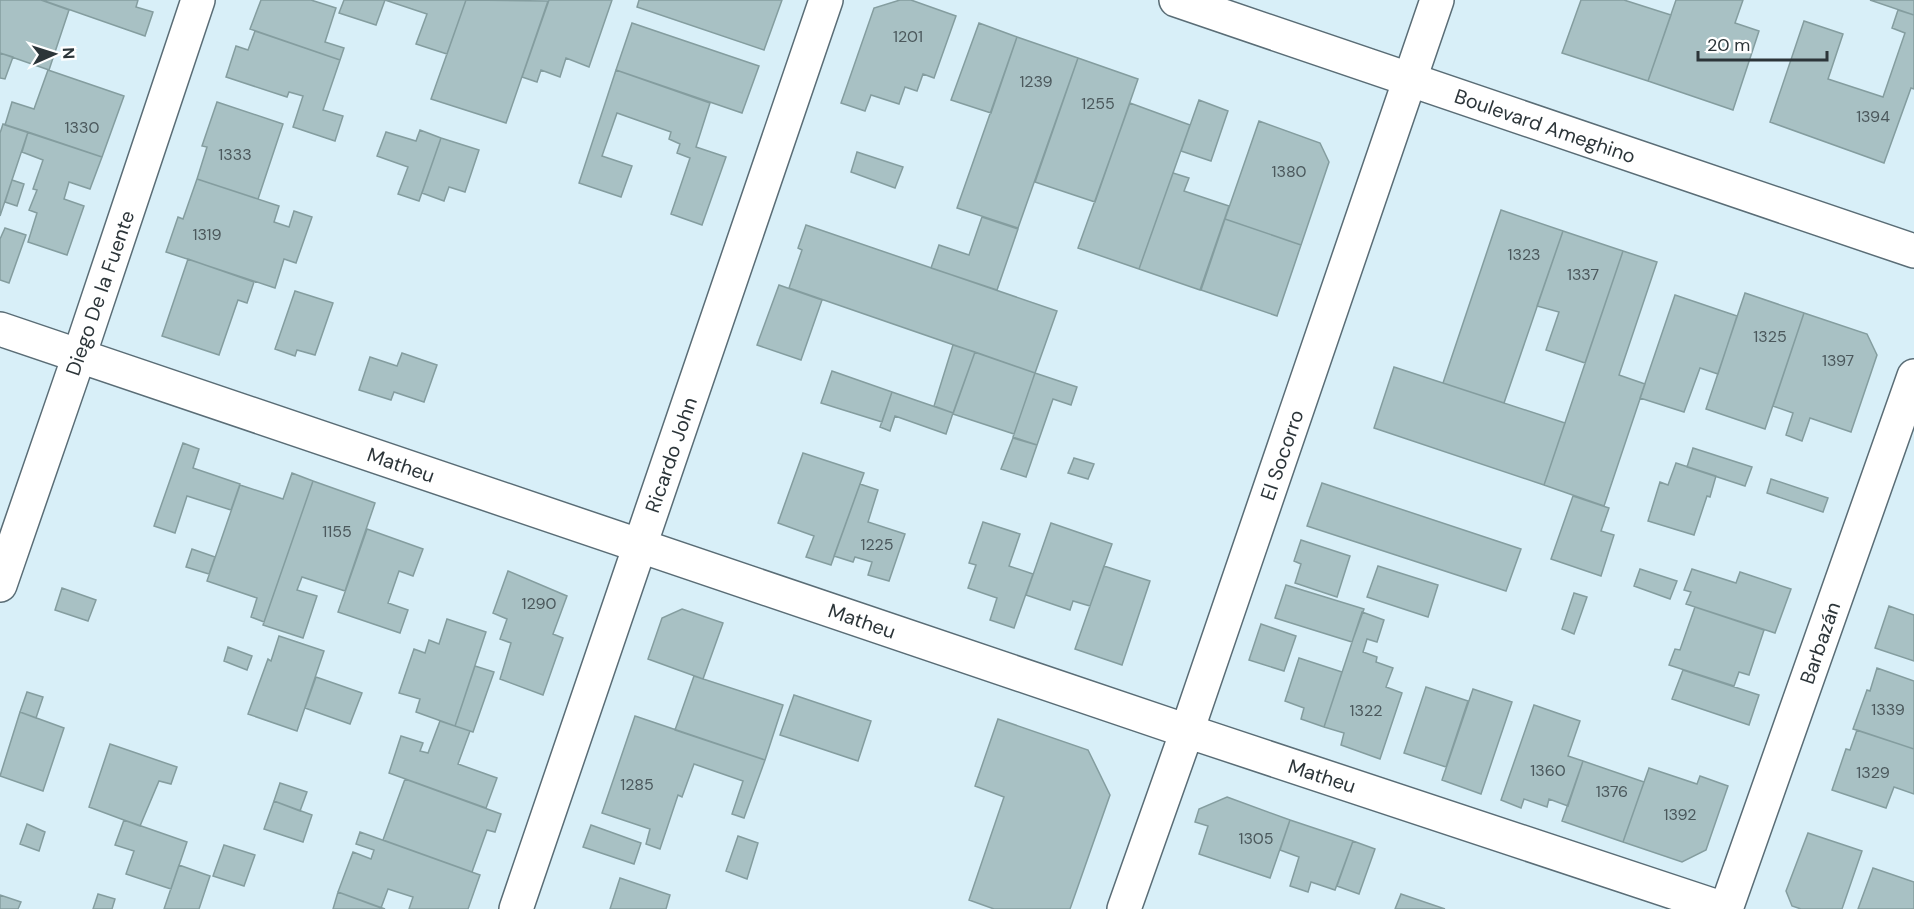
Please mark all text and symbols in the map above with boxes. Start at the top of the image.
north arrow [24,24,84,84]
scale bar [1698,24,1827,62]
house number: 1201 [893,26,923,47]
text: 20 m [1707,33,1750,57]
text: N [58,47,79,60]
house number: 1239 [1019,71,1053,92]
street label: Boulevard Ameghino [1451,83,1639,169]
house number: 1255 [1081,93,1115,114]
house number: 1394 [1856,106,1890,127]
house number: 1330 [65,117,99,138]
house number: 1333 [218,144,252,165]
house number: 1380 [1271,161,1307,182]
street label: Diego De la Fuente [60,207,140,379]
house number: 1319 [192,224,222,245]
house number: 1323 [1507,244,1541,265]
house number: 1337 [1567,264,1599,285]
house number: 1325 [1753,326,1787,347]
house number: 1397 [1822,350,1854,371]
street label: Ricardo John [639,394,703,516]
street label: El Socorro [1254,406,1310,504]
street label: Matheu [364,441,438,489]
house number: 1155 [322,521,352,542]
house number: 1225 [860,534,894,555]
house number: 1290 [521,593,557,614]
street label: Matheu [825,597,899,645]
street label: Barbazán [1794,598,1846,688]
house number: 1339 [1871,699,1905,720]
house number: 1322 [1350,700,1382,721]
street label: Matheu [1285,753,1359,799]
house number: 1360 [1530,760,1566,781]
house number: 1329 [1856,762,1890,783]
house number: 1285 [620,774,654,795]
house number: 1376 [1596,781,1628,802]
house number: 1392 [1664,804,1696,825]
house number: 1305 [1238,828,1274,849]

